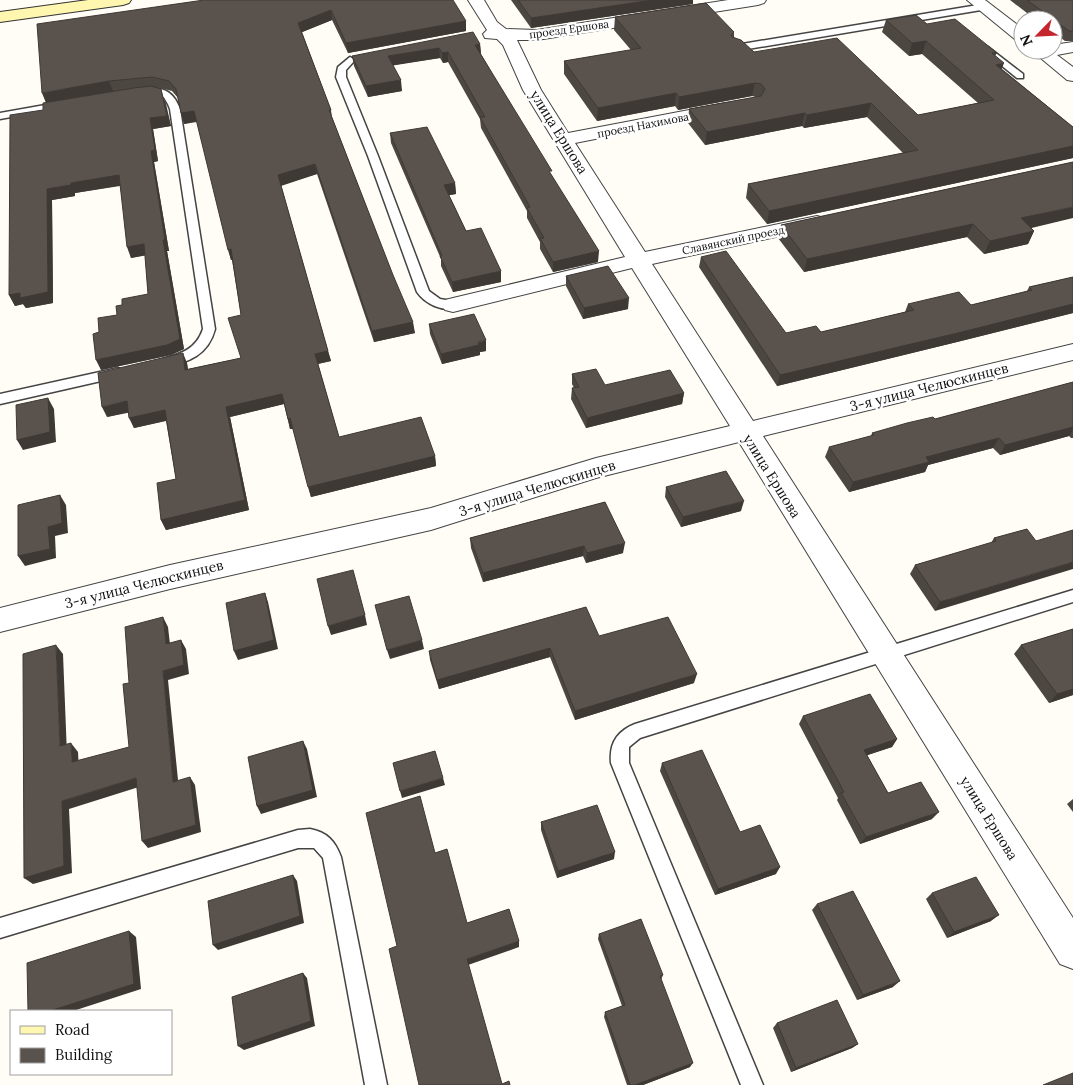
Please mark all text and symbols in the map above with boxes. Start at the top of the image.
north arrow [1013,10,1063,60]
street label: проезд Ершова [528,16,610,42]
text: N [1016,32,1037,49]
street label: улица Ершова [526,87,592,177]
street label: проезд Нахимова [596,109,690,141]
street label: Славянский проезд [681,222,786,258]
street label: 3-я улица Челюскинцев [848,359,1010,415]
street label: улица Ершова [739,431,805,521]
street label: 3-я улица Челюскинцев [457,456,617,520]
street label: 3-я улица Челюскинцев [63,556,225,612]
street label: улица Ершова [956,773,1022,863]
legend [10,1010,172,1075]
text: Road [55,1020,90,1039]
text: Building [55,1045,113,1064]

